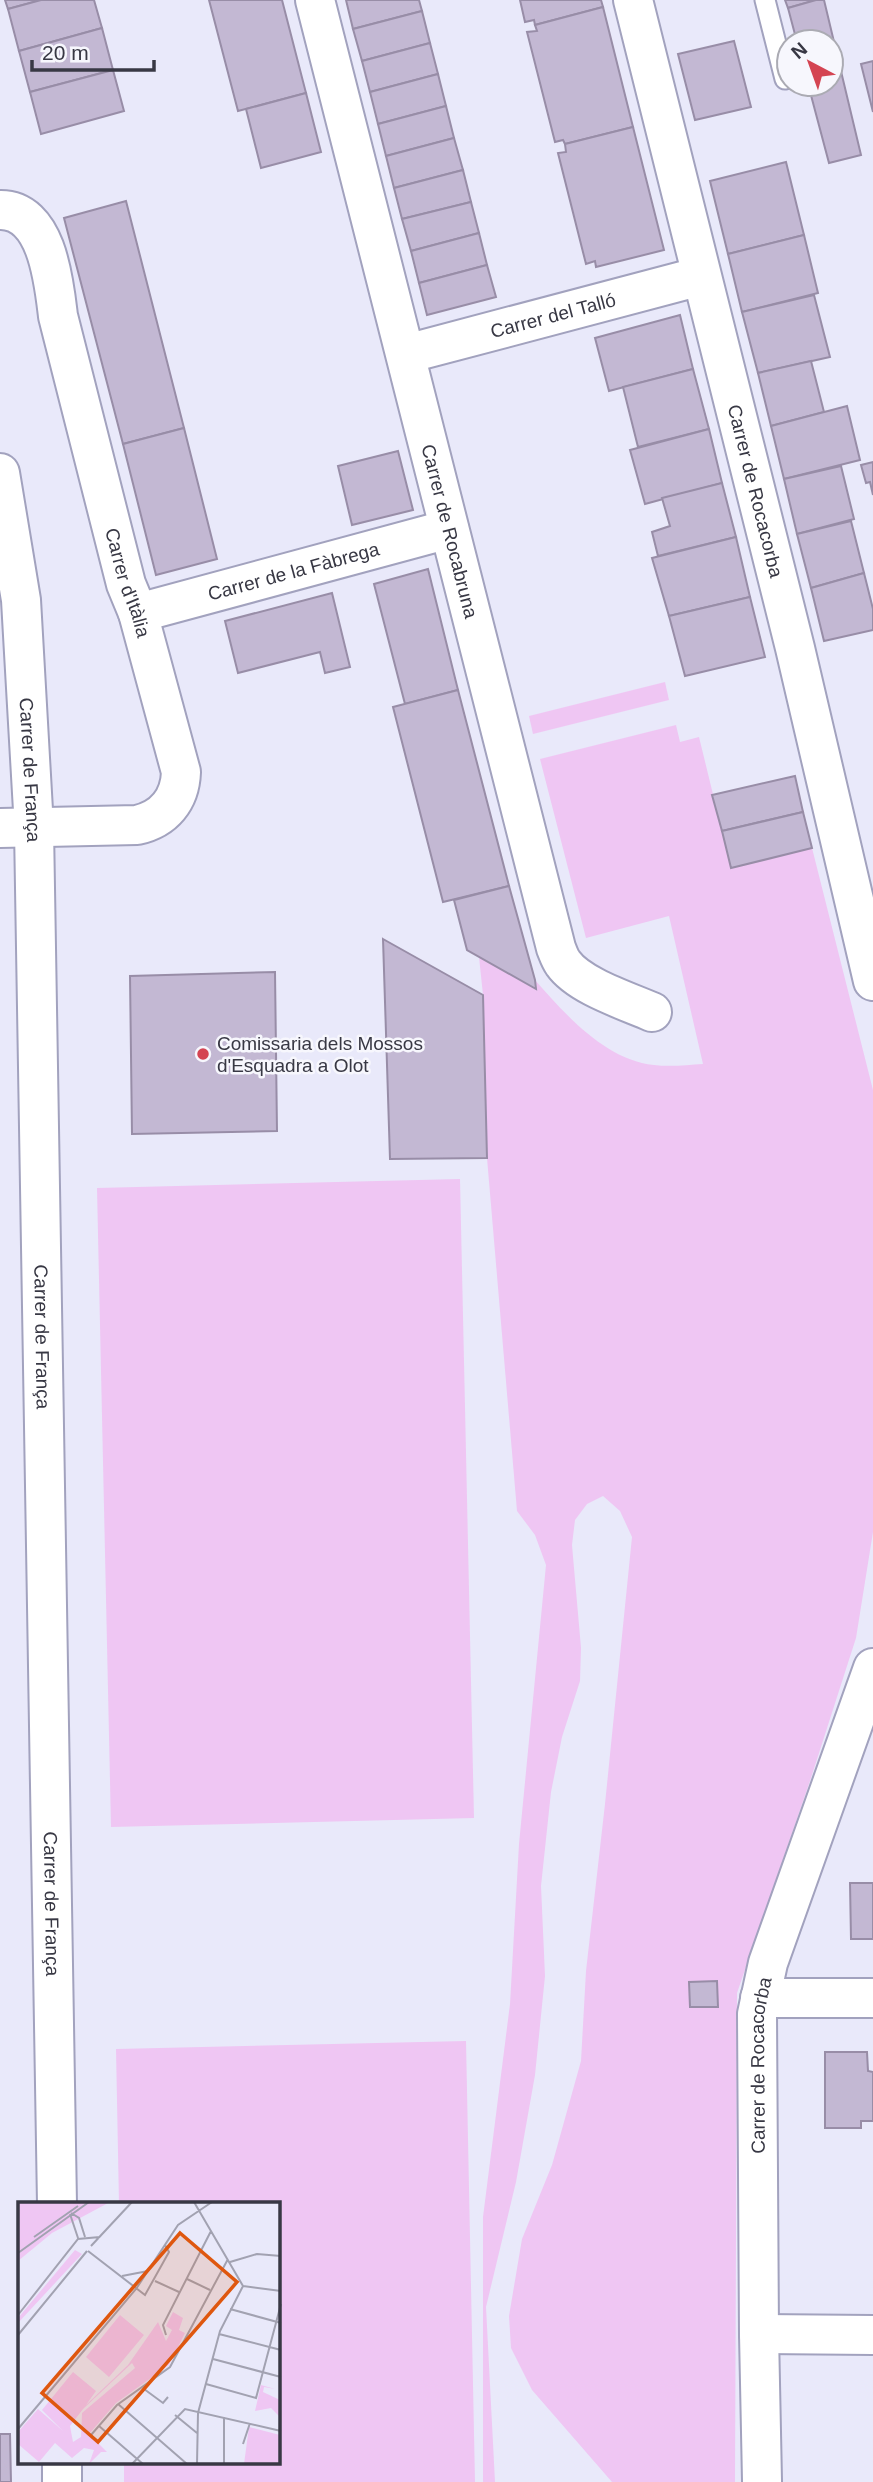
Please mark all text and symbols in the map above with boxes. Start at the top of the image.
scale bar [32,28,154,72]
north arrow [775,28,845,98]
text: N [787,38,811,63]
text: 20 m [42,41,89,64]
street label: Carrer del Talló [488,289,618,342]
street label: Carrer de Rocacorba [724,402,787,580]
street label: Carrer de Rocabruna [417,442,482,621]
street label: Carrer d'Itàlia [101,526,154,640]
street label: Carrer de la Fàbrega [206,538,382,605]
street label: Carrer de França [16,697,44,843]
place label: Comissaria dels Mossos d'Esquadra a Olot [217,1033,423,1076]
marker: Comissaria dels Mossos d'Esquadra a Olot [195,1046,211,1062]
street label: Carrer de França [30,1264,54,1410]
street label: Carrer de França [40,1831,63,1977]
street label: Carrer de Rocacorba [747,1975,776,2154]
inset map [18,2202,280,2464]

